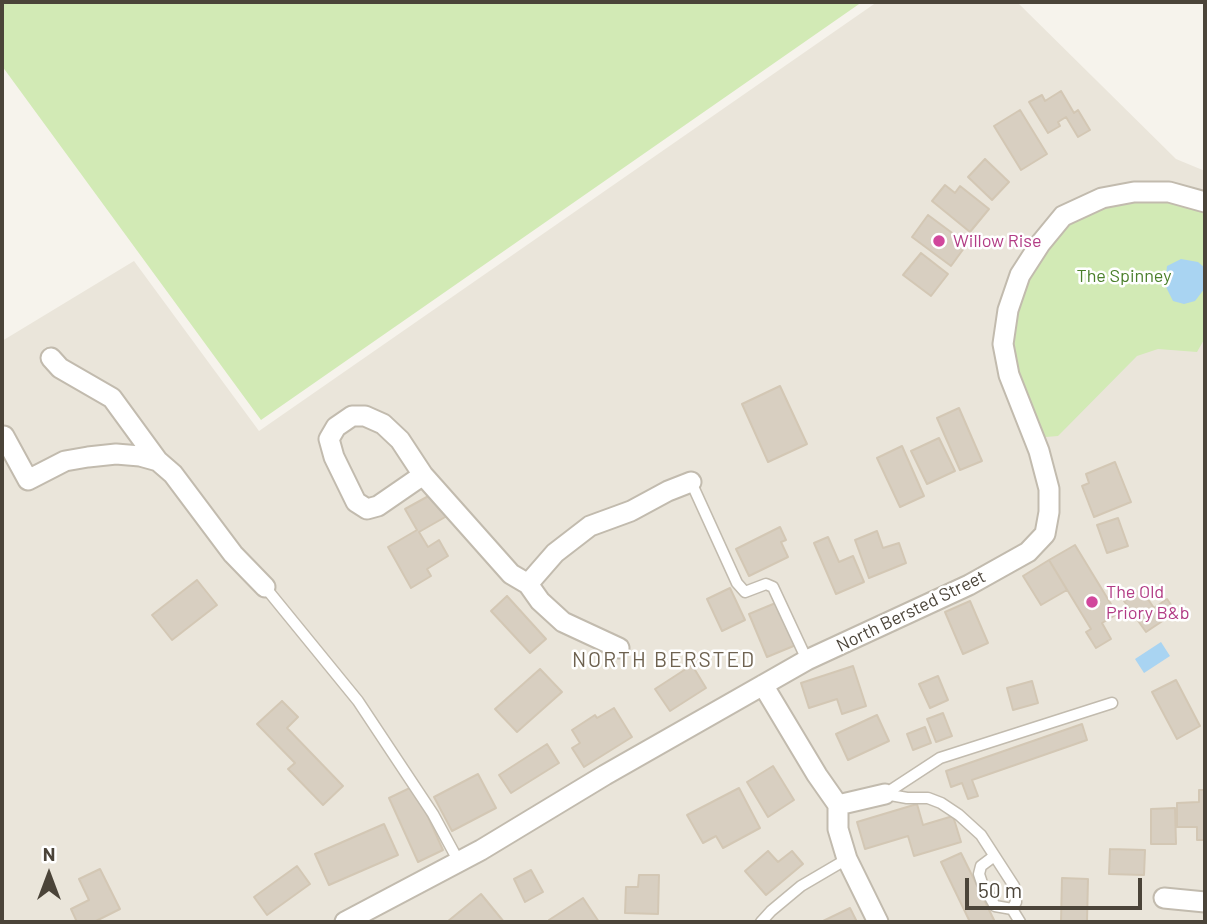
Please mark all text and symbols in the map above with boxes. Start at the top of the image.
place label: Willow Rise [953,230,1042,252]
marker: Willow Rise [931,233,947,249]
park label: The Spinney [1077,265,1171,287]
street label: North Bersted Street [833,566,989,656]
place label: The Old Priory B&b [1106,581,1190,624]
marker: The Old Priory B&b [1084,594,1100,610]
district label: NORTH BERSTED [574,647,754,673]
north arrow [14,840,84,910]
text: N [43,842,55,865]
scale bar [969,864,1146,908]
text: 50 m [978,877,1022,902]

